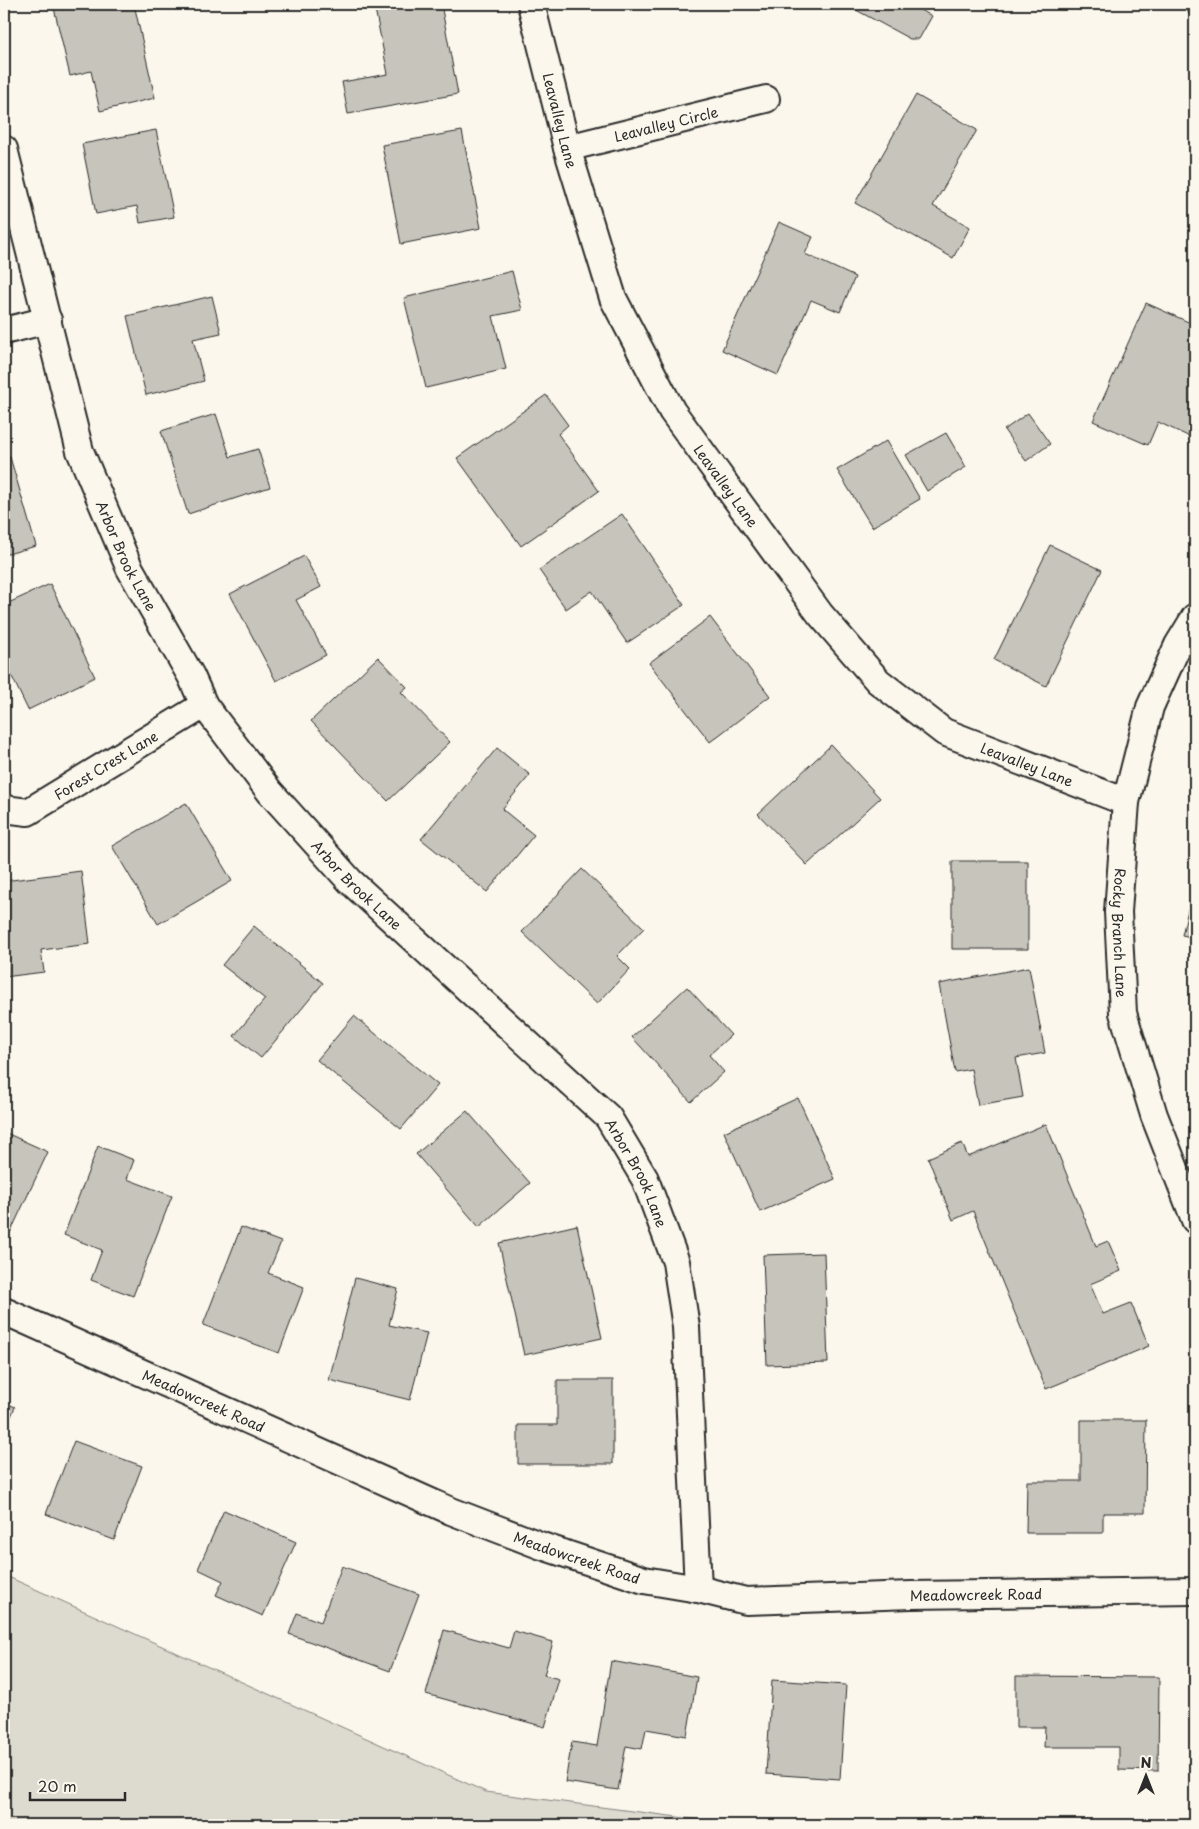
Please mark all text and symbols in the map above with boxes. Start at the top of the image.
street label: Leavalley Lane [538,70,583,171]
street label: Leavalley Circle [612,101,720,147]
street label: Leavalley Lane [689,440,764,531]
street label: Arbor Brook Lane [92,497,162,615]
street label: Forest Crest Lane [50,725,162,805]
street label: Leavalley Lane [978,737,1077,791]
street label: Arbor Brook Lane [307,835,407,935]
street label: Rocky Branch Lane [1107,867,1133,998]
street label: Arbor Brook Lane [600,1114,673,1230]
street label: Meadowcreek Road [139,1364,269,1437]
street label: Meadowcreek Road [511,1526,643,1589]
street label: Meadowcreek Road [910,1583,1042,1606]
north arrow [1122,1752,1172,1802]
text: N [1140,1752,1152,1773]
scale bar [30,1769,125,1801]
text: 20 m [38,1774,77,1797]

